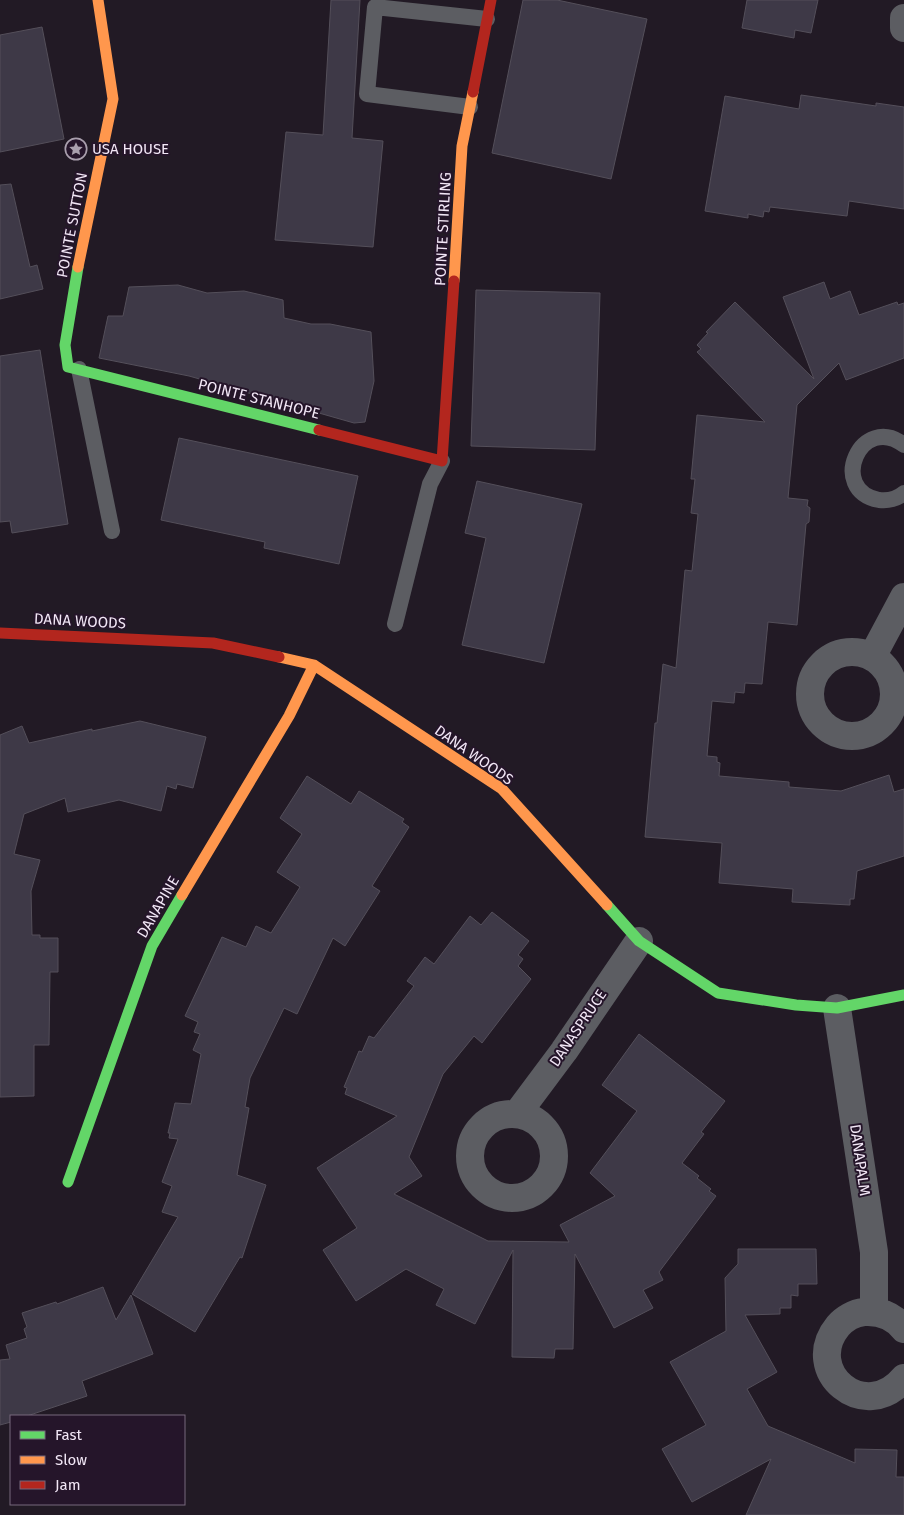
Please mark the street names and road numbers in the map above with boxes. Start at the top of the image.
street label: POINTE SUTTON [53,171,91,279]
street label: POINTE STIRLING [431,171,455,287]
street label: POINTE STANHOPE [196,375,322,423]
street label: DANA WOODS [34,610,126,632]
street label: DANA WOODS [431,721,517,789]
street label: DANAPINE [133,873,183,941]
street label: DANASPRUCE [546,986,610,1070]
street label: DANAPALM [846,1123,874,1197]

